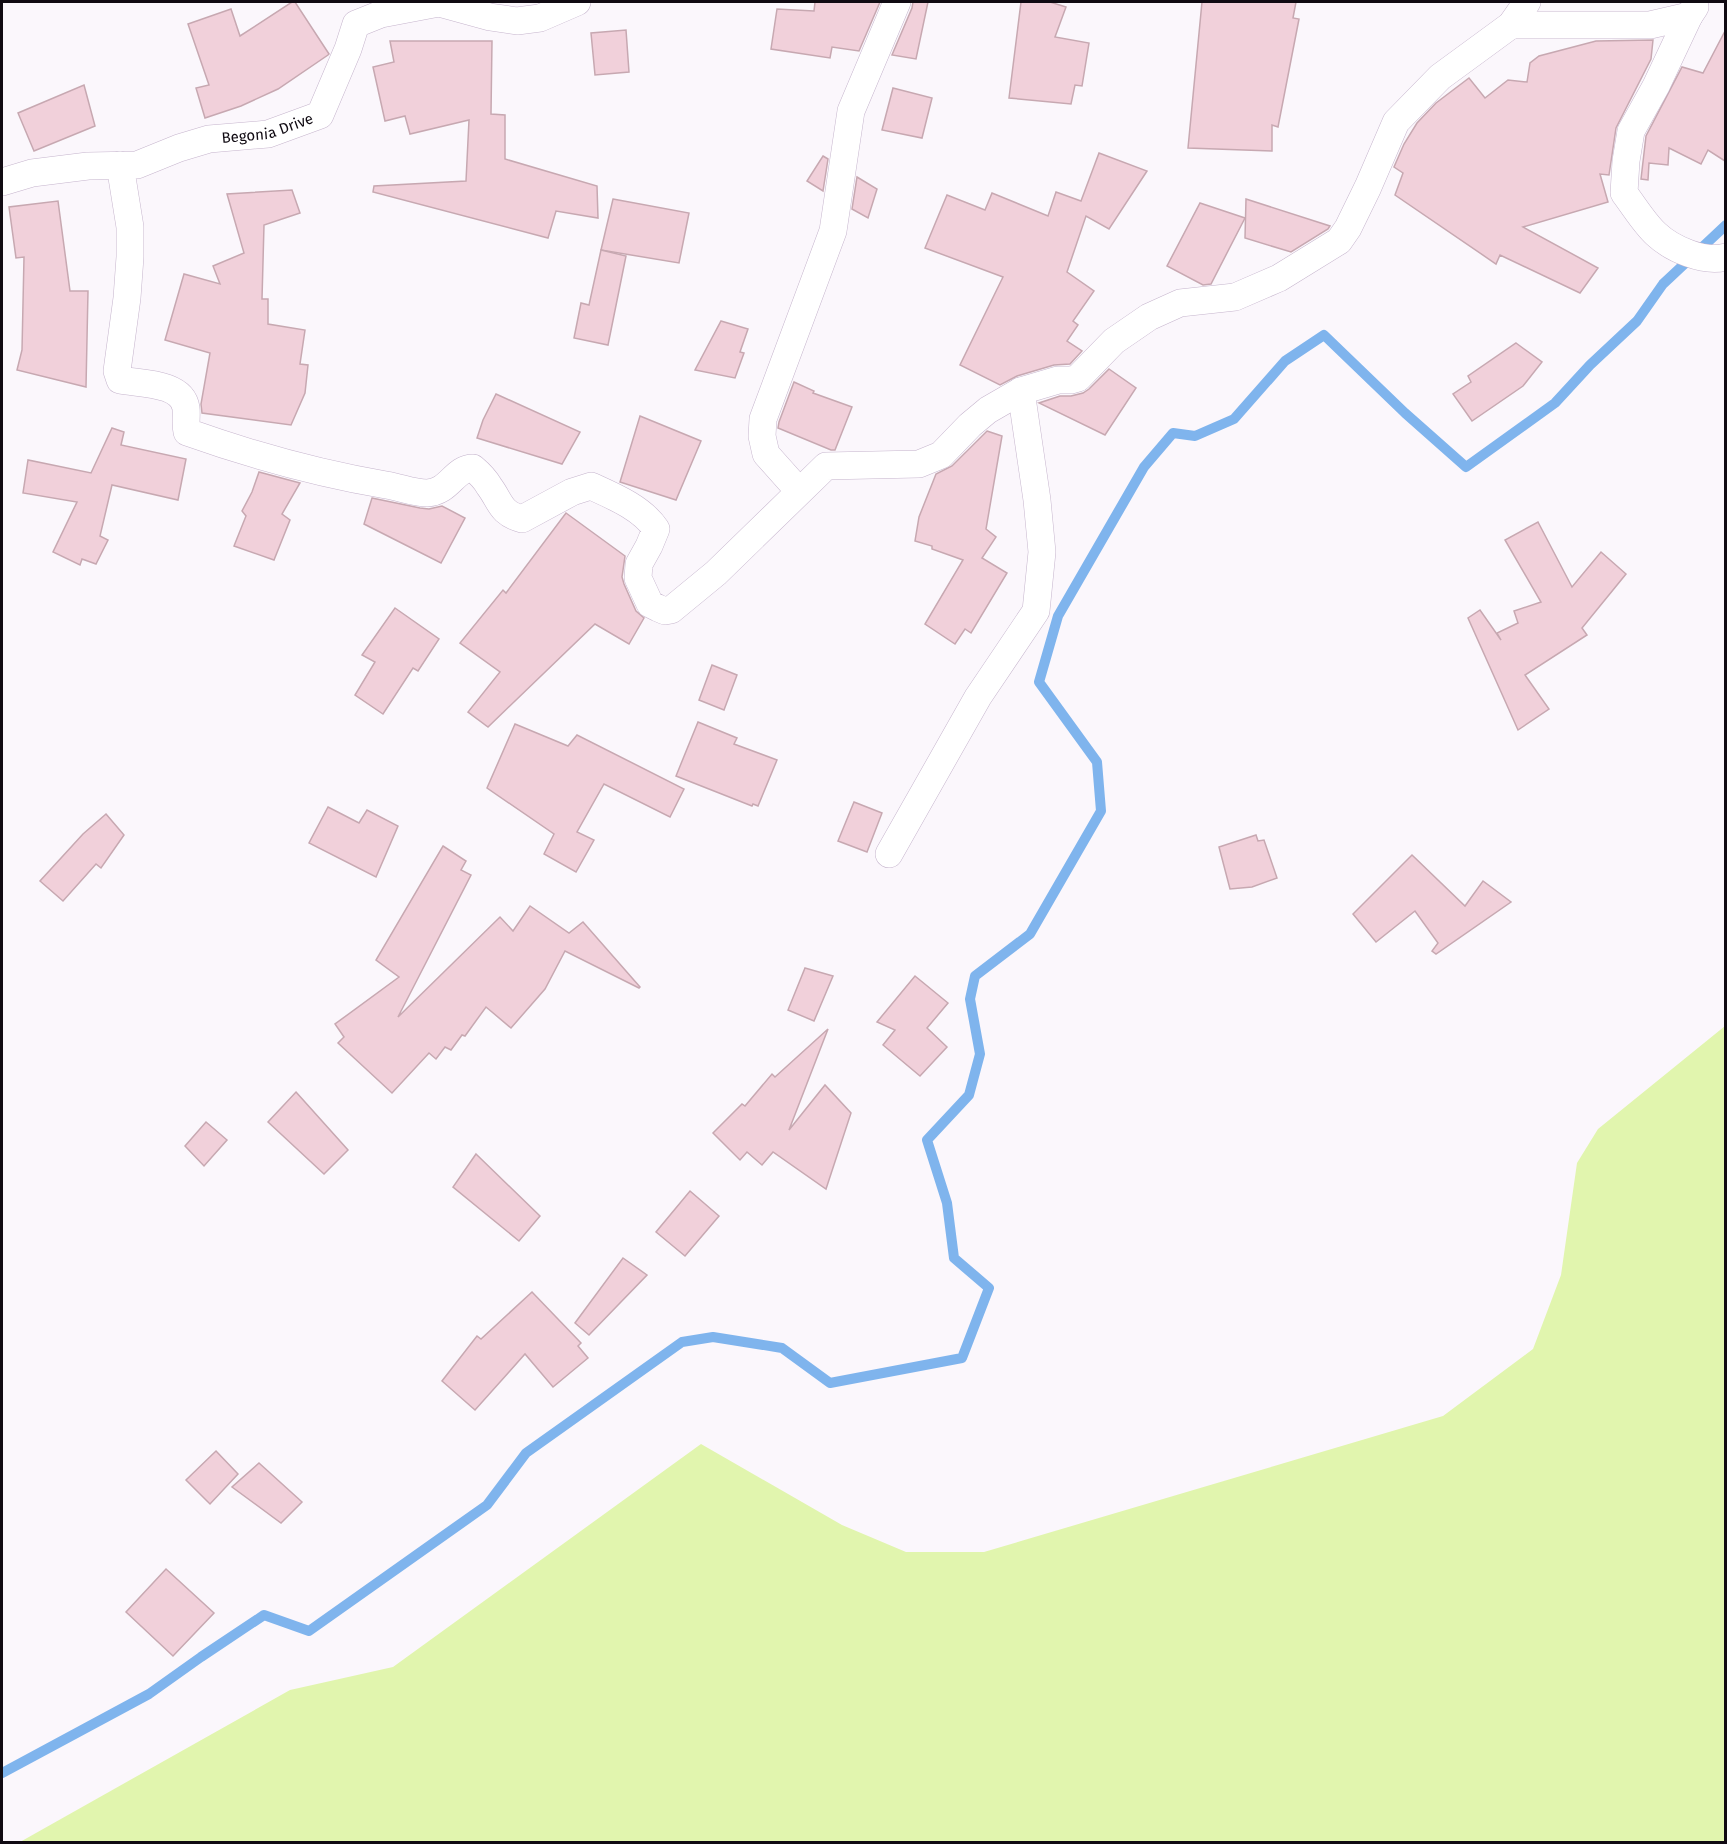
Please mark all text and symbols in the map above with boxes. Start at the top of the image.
street label: Begonia Drive [221,109,316,147]

